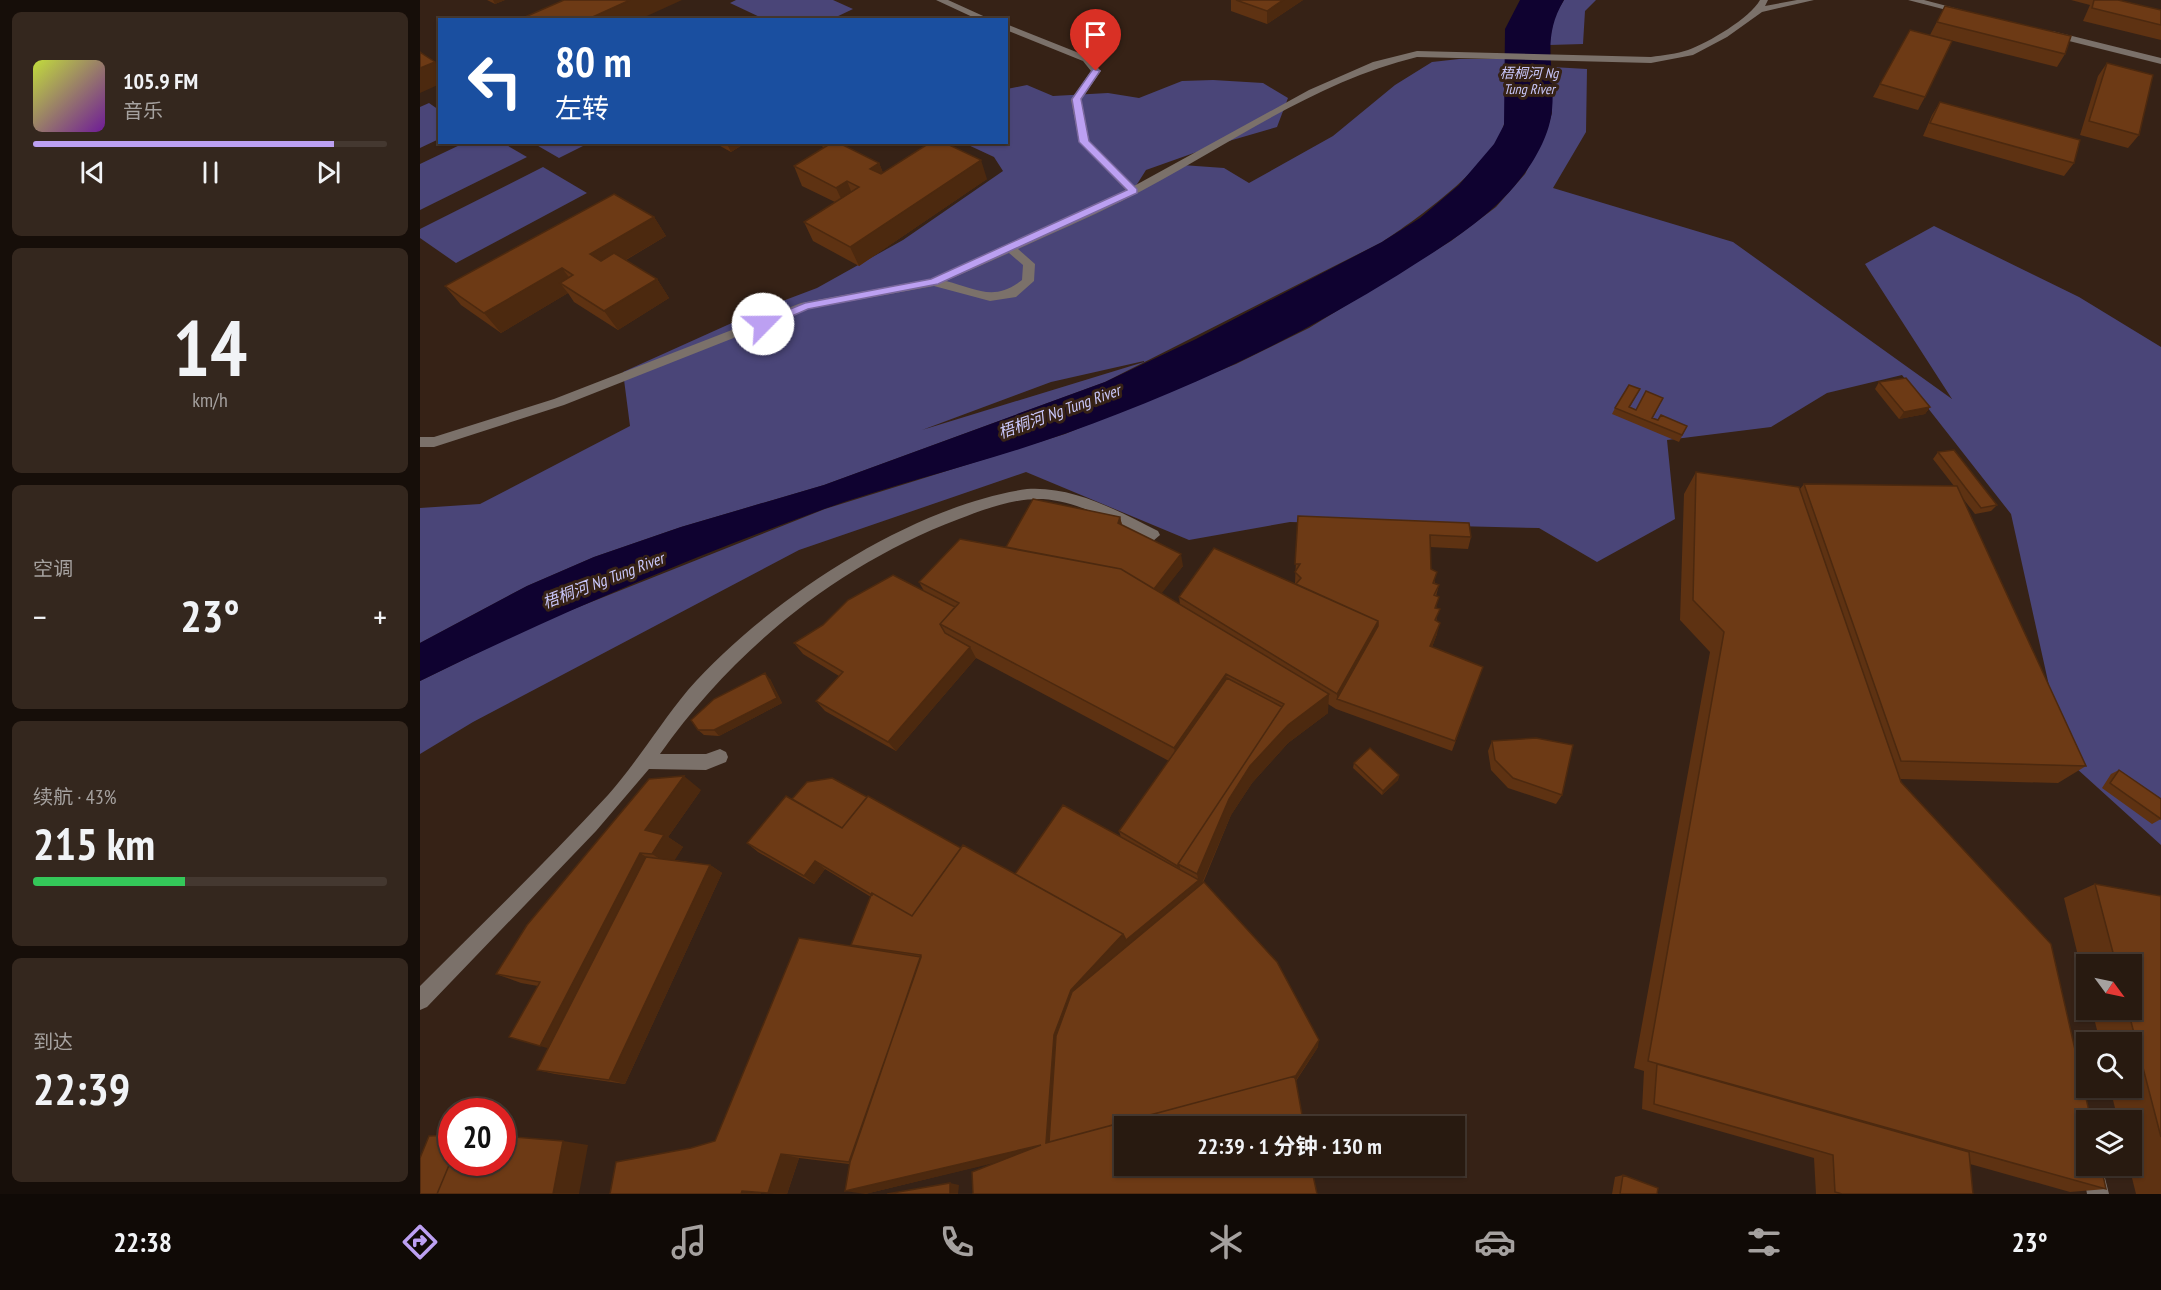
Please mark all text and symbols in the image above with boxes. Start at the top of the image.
pin [1070,9,1121,71]
icon: arrive [1079,18,1112,51]
text: 80 m [555,34,632,89]
icon: left [456,42,534,120]
water label: 梧桐河 Ng Tung River [1500,64,1559,98]
text: 105.9 FM [123,67,198,95]
text: 左转 [555,91,609,125]
text: 音乐 [123,98,163,124]
icon: previous [76,156,109,189]
icon: pause [194,156,227,189]
icon: next [312,156,345,189]
position arrow [731,292,795,356]
text: 14 [173,297,247,398]
water label: 梧桐河 Ng Tung River [995,379,1125,442]
text: km/h [192,387,228,413]
water label: 梧桐河 Ng Tung River [540,547,669,612]
text: 空调 [33,556,73,582]
text: 23° [180,586,240,644]
text: − [33,595,47,638]
text: + [373,595,387,638]
text: 续航 · 43% [33,784,116,810]
text: 215 km [33,814,155,872]
north arrow [2076,954,2142,1020]
map controls [2076,954,2142,1176]
text: 到达 [33,1029,73,1055]
button: search [2076,1032,2142,1098]
text: 22:39 [33,1059,130,1117]
speed limit sign: 20 [438,1098,516,1176]
button: layers [2076,1110,2142,1176]
text: 22:39 · 1 分钟 · 130 m [1197,1132,1382,1160]
icon: directions [399,1221,441,1263]
icon: music [668,1221,710,1263]
icon: phone [936,1221,978,1263]
icon: climate [1205,1221,1247,1263]
icon: car [1474,1221,1516,1263]
icon: filters [1743,1221,1785,1263]
text: 22:38 [113,1225,172,1259]
text: 23° [2012,1225,2047,1259]

